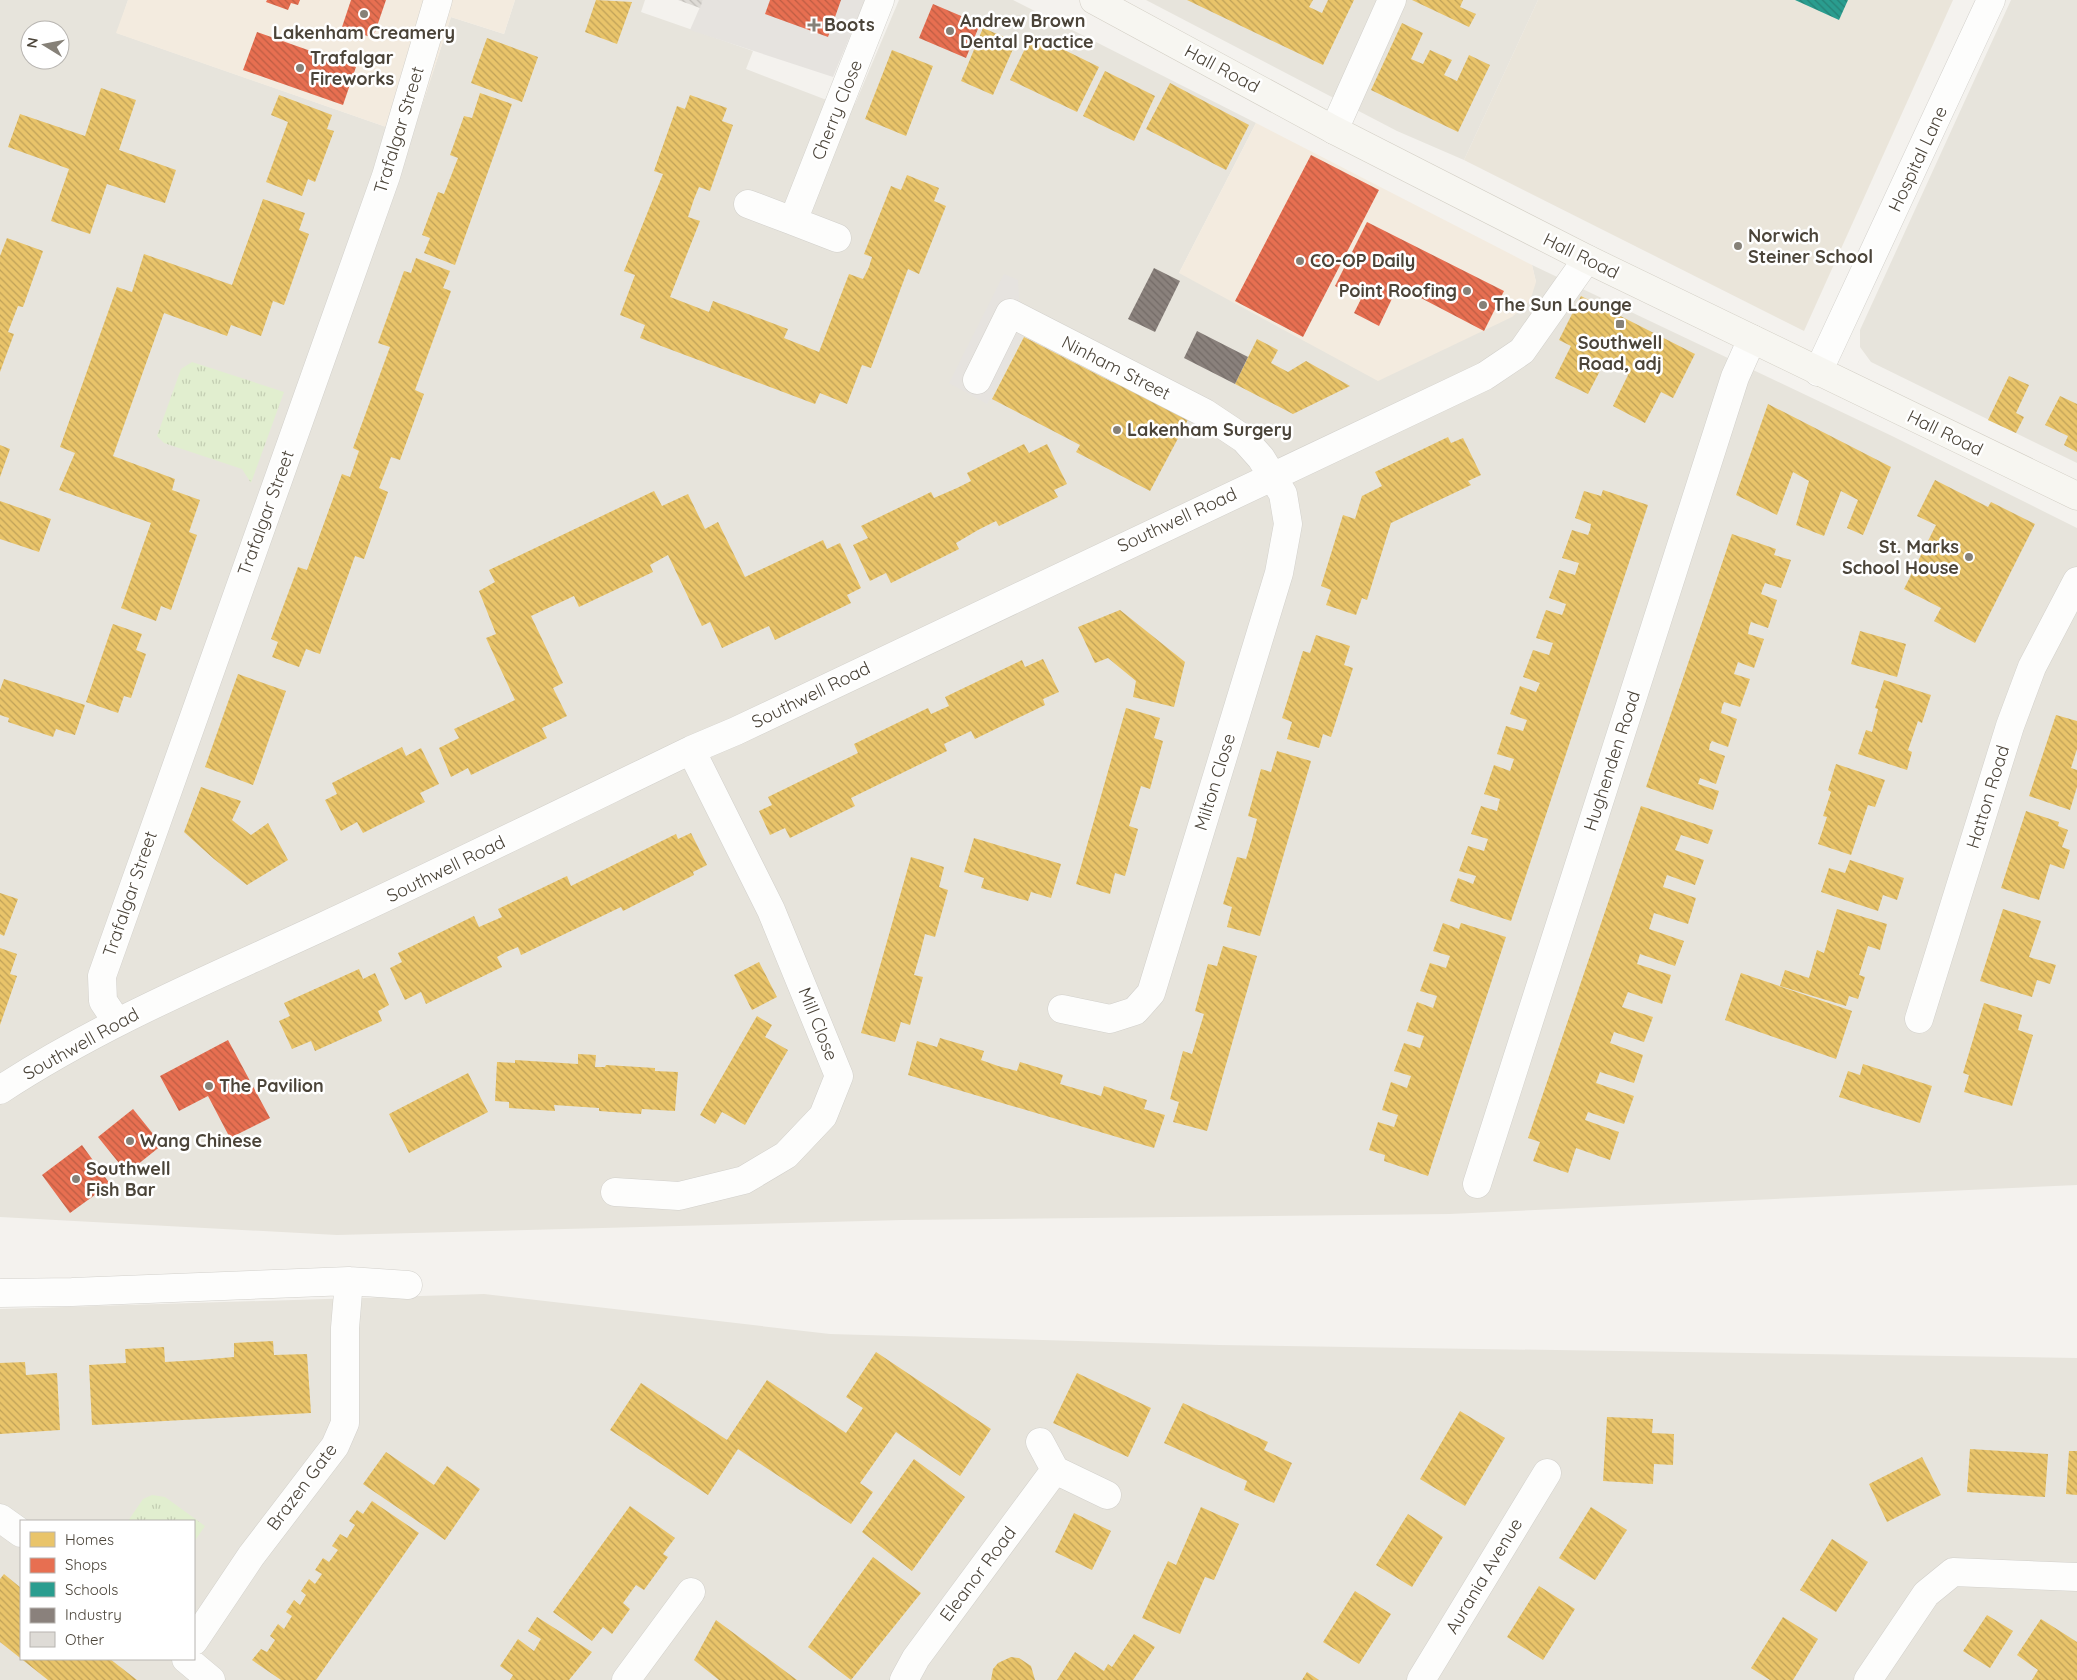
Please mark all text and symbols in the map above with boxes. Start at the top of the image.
marker: Lakenham Creamery [358,8,370,20]
place label: Andrew Brown Dental Practice [960,9,1094,53]
place label: Boots [824,13,875,36]
marker: Boots [808,19,820,31]
north arrow [20,20,70,70]
place label: Lakenham Creamery [273,21,455,44]
marker: Andrew Brown Dental Practice [944,25,956,37]
text: N [22,36,42,49]
street label: Hall Road [1181,39,1264,98]
place label: Trafalgar Fireworks [310,46,394,90]
street label: Cherry Close [806,56,867,163]
marker: Trafalgar Fireworks [294,62,306,74]
street label: Trafalgar Street [368,63,429,196]
street label: Hospital Lane [1883,102,1952,215]
place label: Norwich Steiner School [1748,224,1873,268]
street label: Hall Road [1539,227,1623,284]
marker: Norwich Steiner School [1732,240,1744,252]
place label: CO-OP Daily [1310,249,1415,272]
marker: CO-OP Daily [1294,255,1306,267]
place label: Point Roofing [1339,279,1457,302]
marker: Point Roofing [1461,285,1473,297]
place label: The Sun Lounge [1493,293,1632,316]
marker: The Sun Lounge [1477,299,1489,311]
marker: Southwell Road, adj [1614,318,1626,330]
street label: Ninham Street [1058,330,1174,405]
place label: Southwell Road, adj [1578,331,1662,375]
street label: Hall Road [1903,404,1987,461]
place label: Lakenham Surgery [1127,418,1292,441]
marker: Lakenham Surgery [1111,424,1123,436]
street label: Trafalgar Street [232,447,299,579]
street label: Southwell Road [1113,482,1240,557]
place label: St. Marks School House [1842,535,1959,579]
marker: St. Marks School House [1963,551,1975,563]
street label: Southwell Road [748,656,874,733]
street label: Hughenden Road [1578,688,1645,834]
street label: Milton Close [1189,731,1240,833]
street label: Hatton Road [1961,742,2014,851]
street label: Trafalgar Street [97,828,162,960]
street label: Southwell Road [383,830,509,907]
street label: Mill Close [793,984,844,1064]
street label: Southwell Road [19,1002,143,1085]
place label: The Pavilion [219,1074,324,1097]
marker: The Pavilion [203,1080,215,1092]
place label: Wang Chinese [140,1129,262,1152]
marker: Wang Chinese [124,1135,136,1147]
place label: Southwell Fish Bar [86,1157,171,1201]
marker: Southwell Fish Bar [70,1173,82,1185]
street label: Brazen Gate [261,1439,342,1535]
street label: Aurania Avenue [1440,1514,1527,1638]
legend [20,1520,195,1660]
street label: Eleanor Road [934,1522,1021,1626]
text: Homes [65,1530,114,1549]
text: Shops [65,1555,107,1574]
text: Schools [65,1580,118,1599]
text: Industry [65,1605,122,1624]
text: Other [65,1630,105,1649]

